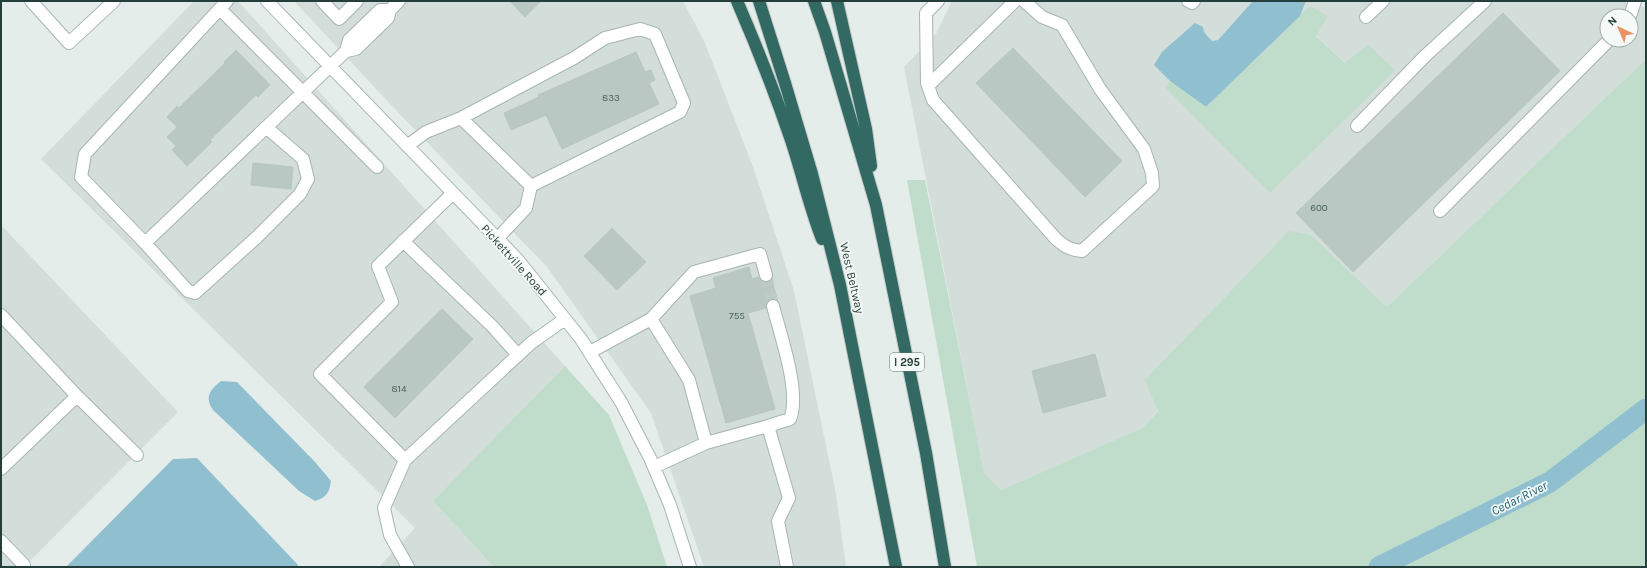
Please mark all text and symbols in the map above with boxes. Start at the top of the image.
north arrow [1599,8,1639,48]
text: N [1605,14,1620,29]
house number: 833 [602,92,620,104]
house number: 600 [1310,202,1328,214]
street label: Pickettville Road [478,221,550,299]
street label: West Beltway [837,241,867,315]
house number: 755 [729,310,745,322]
road number: I 295 [890,353,924,371]
house number: 814 [391,383,407,395]
water label: Cedar River [1488,477,1550,519]

